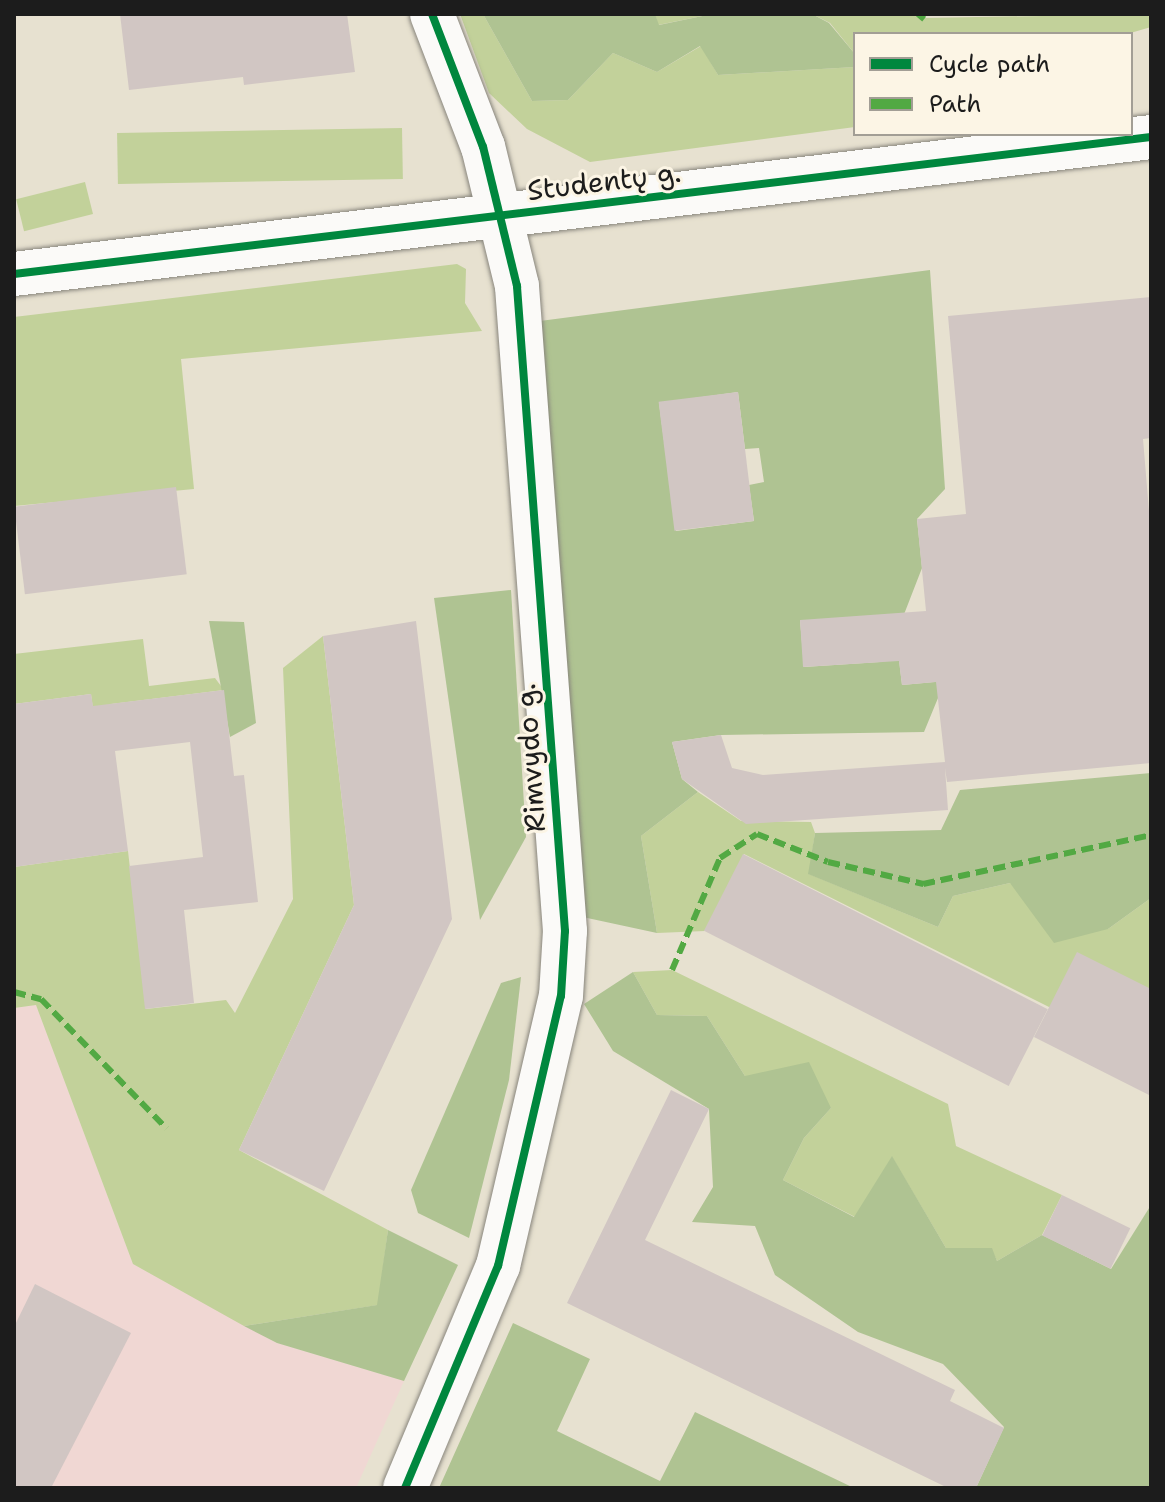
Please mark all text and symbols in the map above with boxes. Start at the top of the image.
legend [853,32,1133,136]
text: Cycle path [929,48,1050,80]
text: Path [929,88,981,120]
street label: Studentų g. [525,155,683,207]
street label: Rimvydo g. [508,682,552,834]

